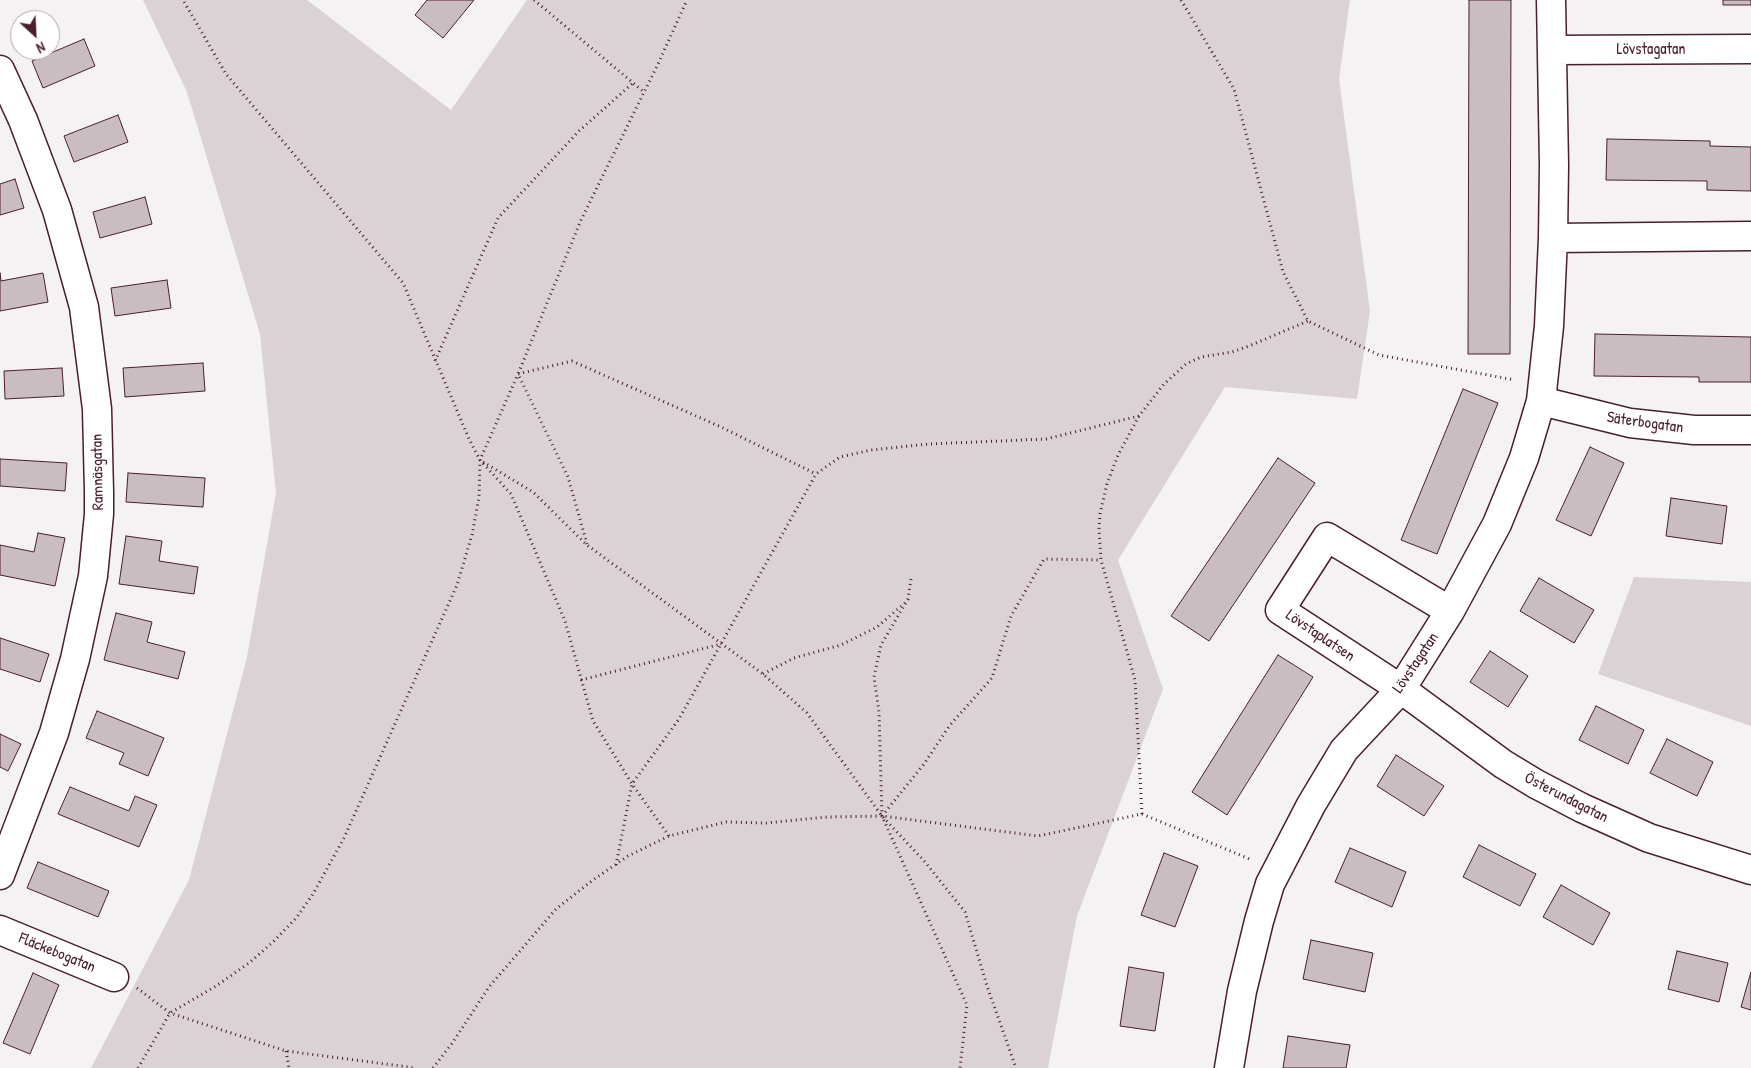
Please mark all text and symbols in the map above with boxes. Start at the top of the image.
north arrow [10,10,60,60]
text: N [34,38,49,58]
street label: Lövstagatan [1616,40,1686,60]
street label: Säterbogatan [1605,408,1685,438]
street label: Ramnäsgatan [88,434,108,510]
street label: Lövstaplatsen [1282,606,1358,666]
street label: Lövstagatan [1389,629,1443,697]
street label: Österundagatan [1521,769,1611,827]
street label: Fläckebogatan [16,929,98,977]

